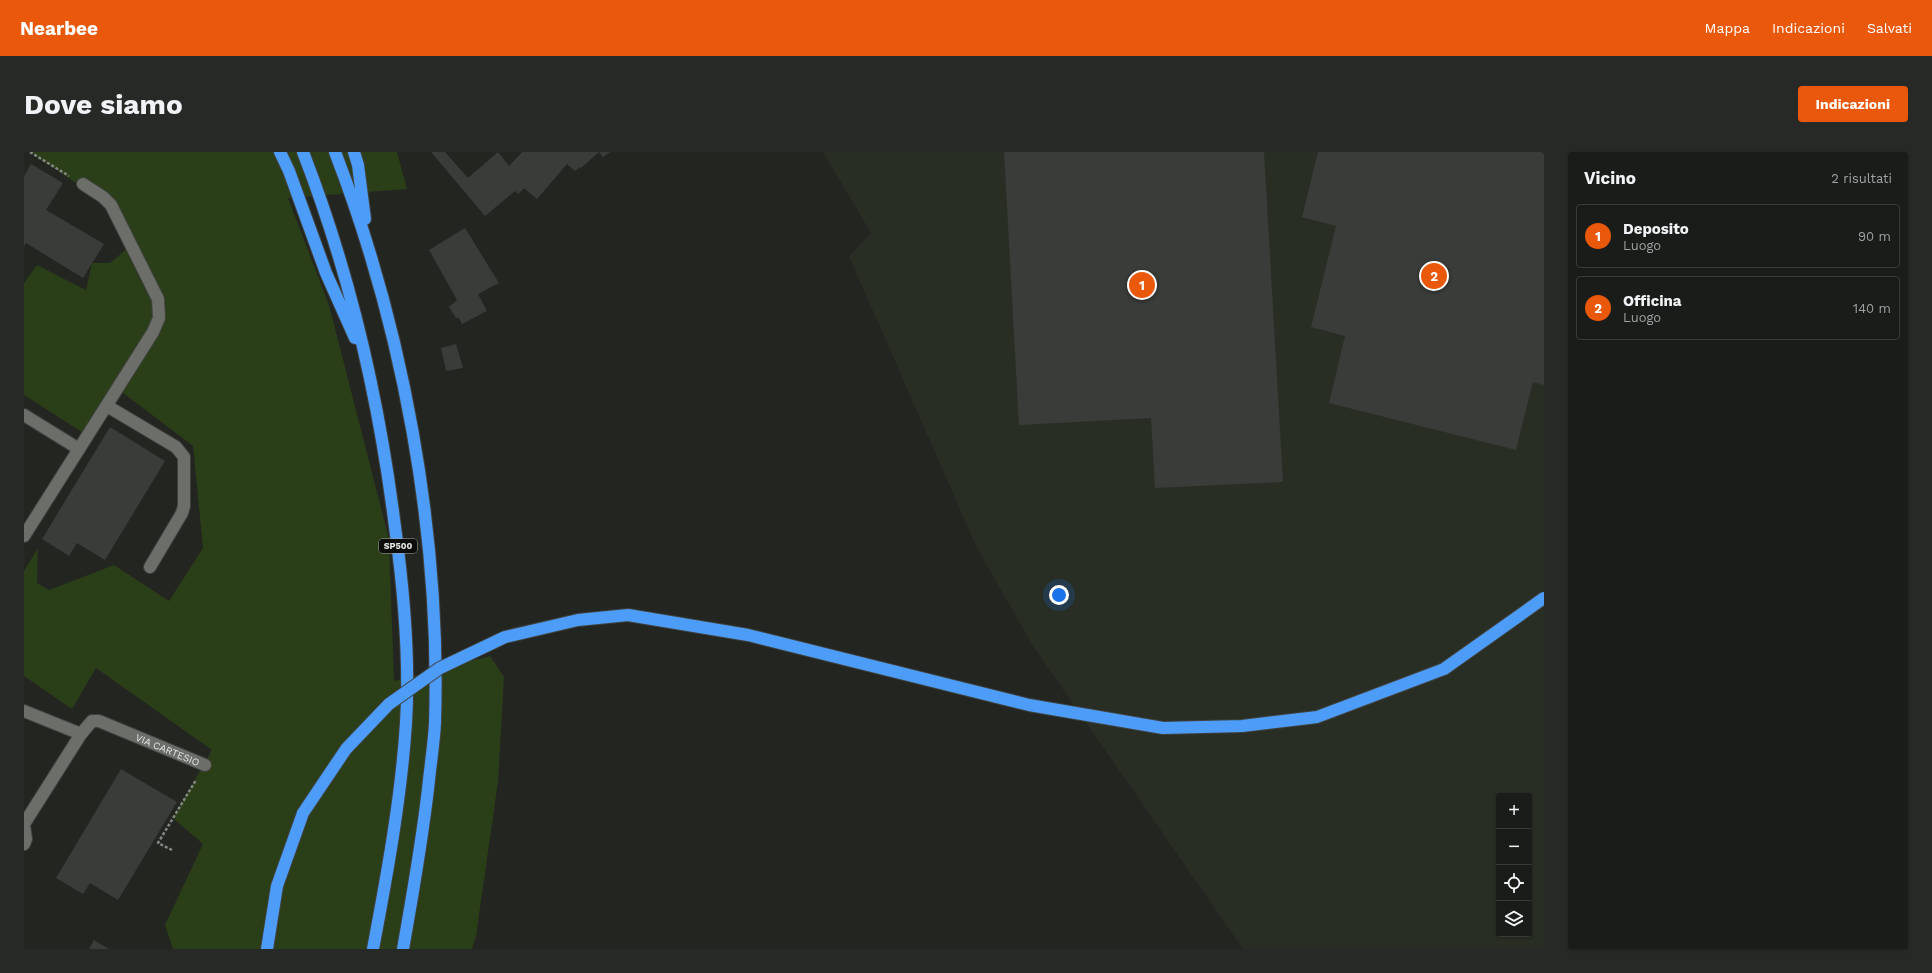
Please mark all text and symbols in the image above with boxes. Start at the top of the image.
text: Nearbee [20,17,98,40]
text: Mappa [1705,20,1750,36]
text: Indicazioni [1772,20,1845,36]
text: Salvati [1867,20,1912,36]
button: Indicazioni [1798,86,1908,122]
text: Dove siamo [24,88,183,121]
text: Vicino [1584,168,1636,188]
text: 2 risultati [1831,171,1892,186]
text: Deposito [1623,220,1689,238]
text: 1 [1595,229,1601,244]
text: 90 m [1858,229,1891,244]
text: Luogo [1623,238,1661,253]
pin: 2 [1421,261,1447,291]
pin: 1 [1129,270,1155,300]
text: Officina [1623,292,1682,310]
text: 2 [1594,301,1602,316]
text: 140 m [1853,301,1891,316]
text: Luogo [1623,310,1661,325]
road number: SP500 [379,539,417,553]
your location [1049,585,1069,605]
street label: VIA CARTESIO [134,732,201,768]
map controls [1496,793,1532,937]
button: + [1496,793,1532,829]
button: − [1496,829,1532,865]
button: locate [1496,865,1532,901]
button: layers [1496,901,1532,937]

